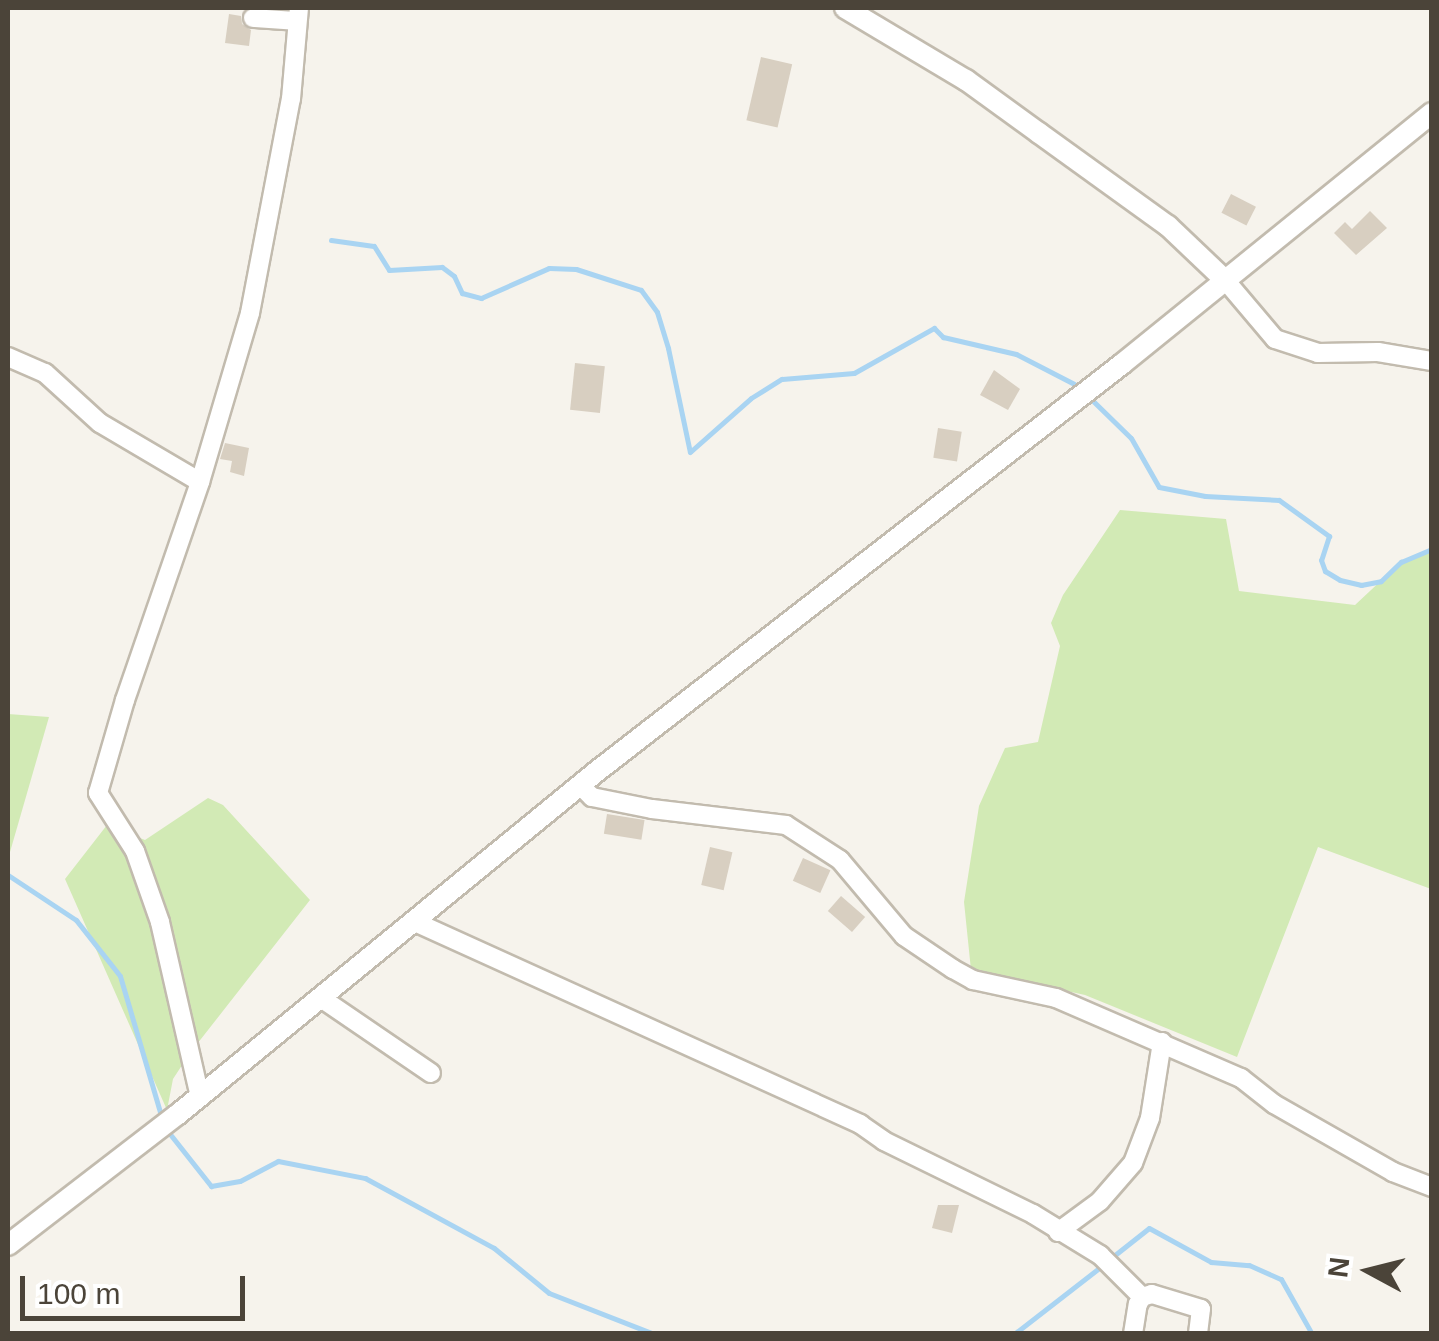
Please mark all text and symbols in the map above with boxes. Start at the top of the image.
north arrow [1319,1221,1419,1321]
text: N [1322,1255,1355,1279]
scale bar [25,1256,250,1318]
text: 100 m [37,1277,120,1310]

